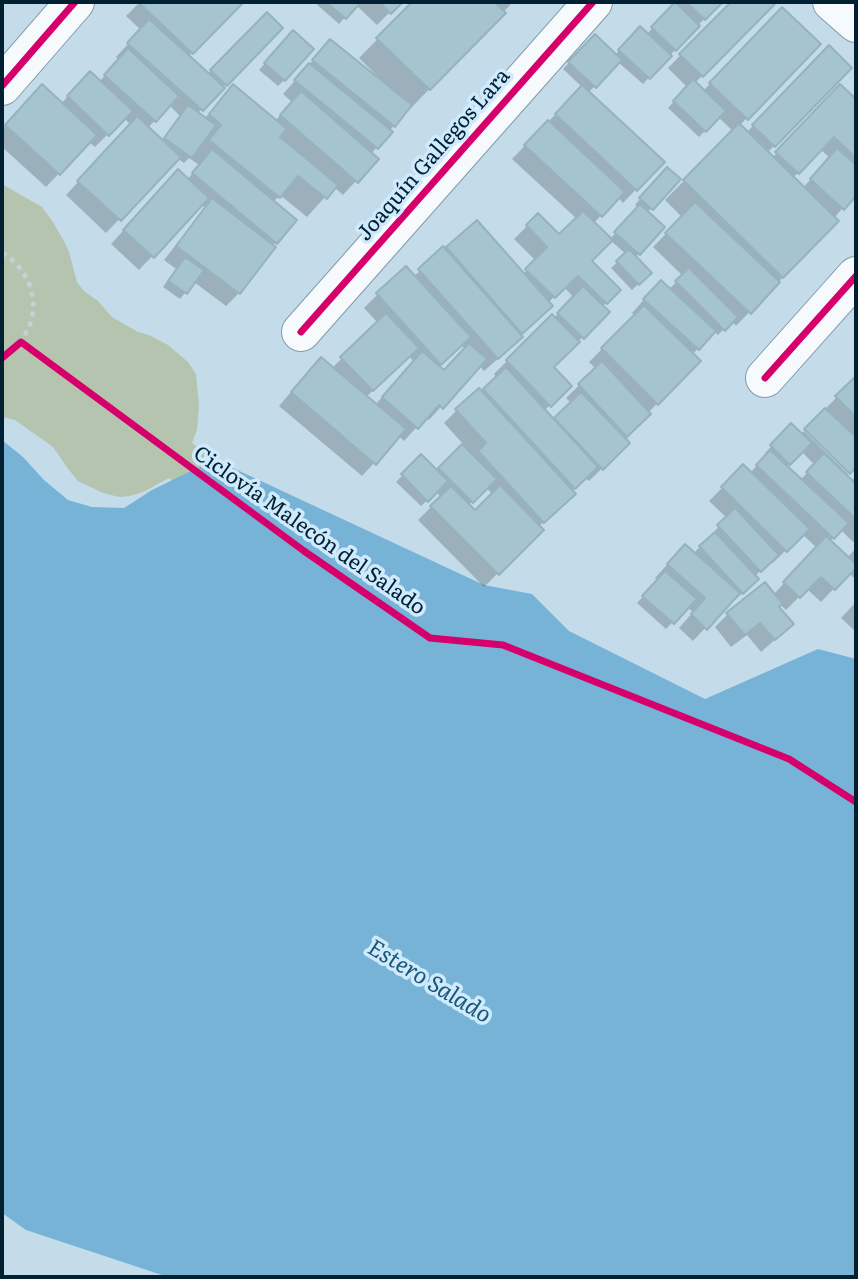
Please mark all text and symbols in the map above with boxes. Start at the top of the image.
street label: Joaquín Gallegos Lara [352,64,516,246]
street label: Ciclovía Malecón del Salado [188,441,430,621]
water label: Estero Salado [362,934,496,1030]

